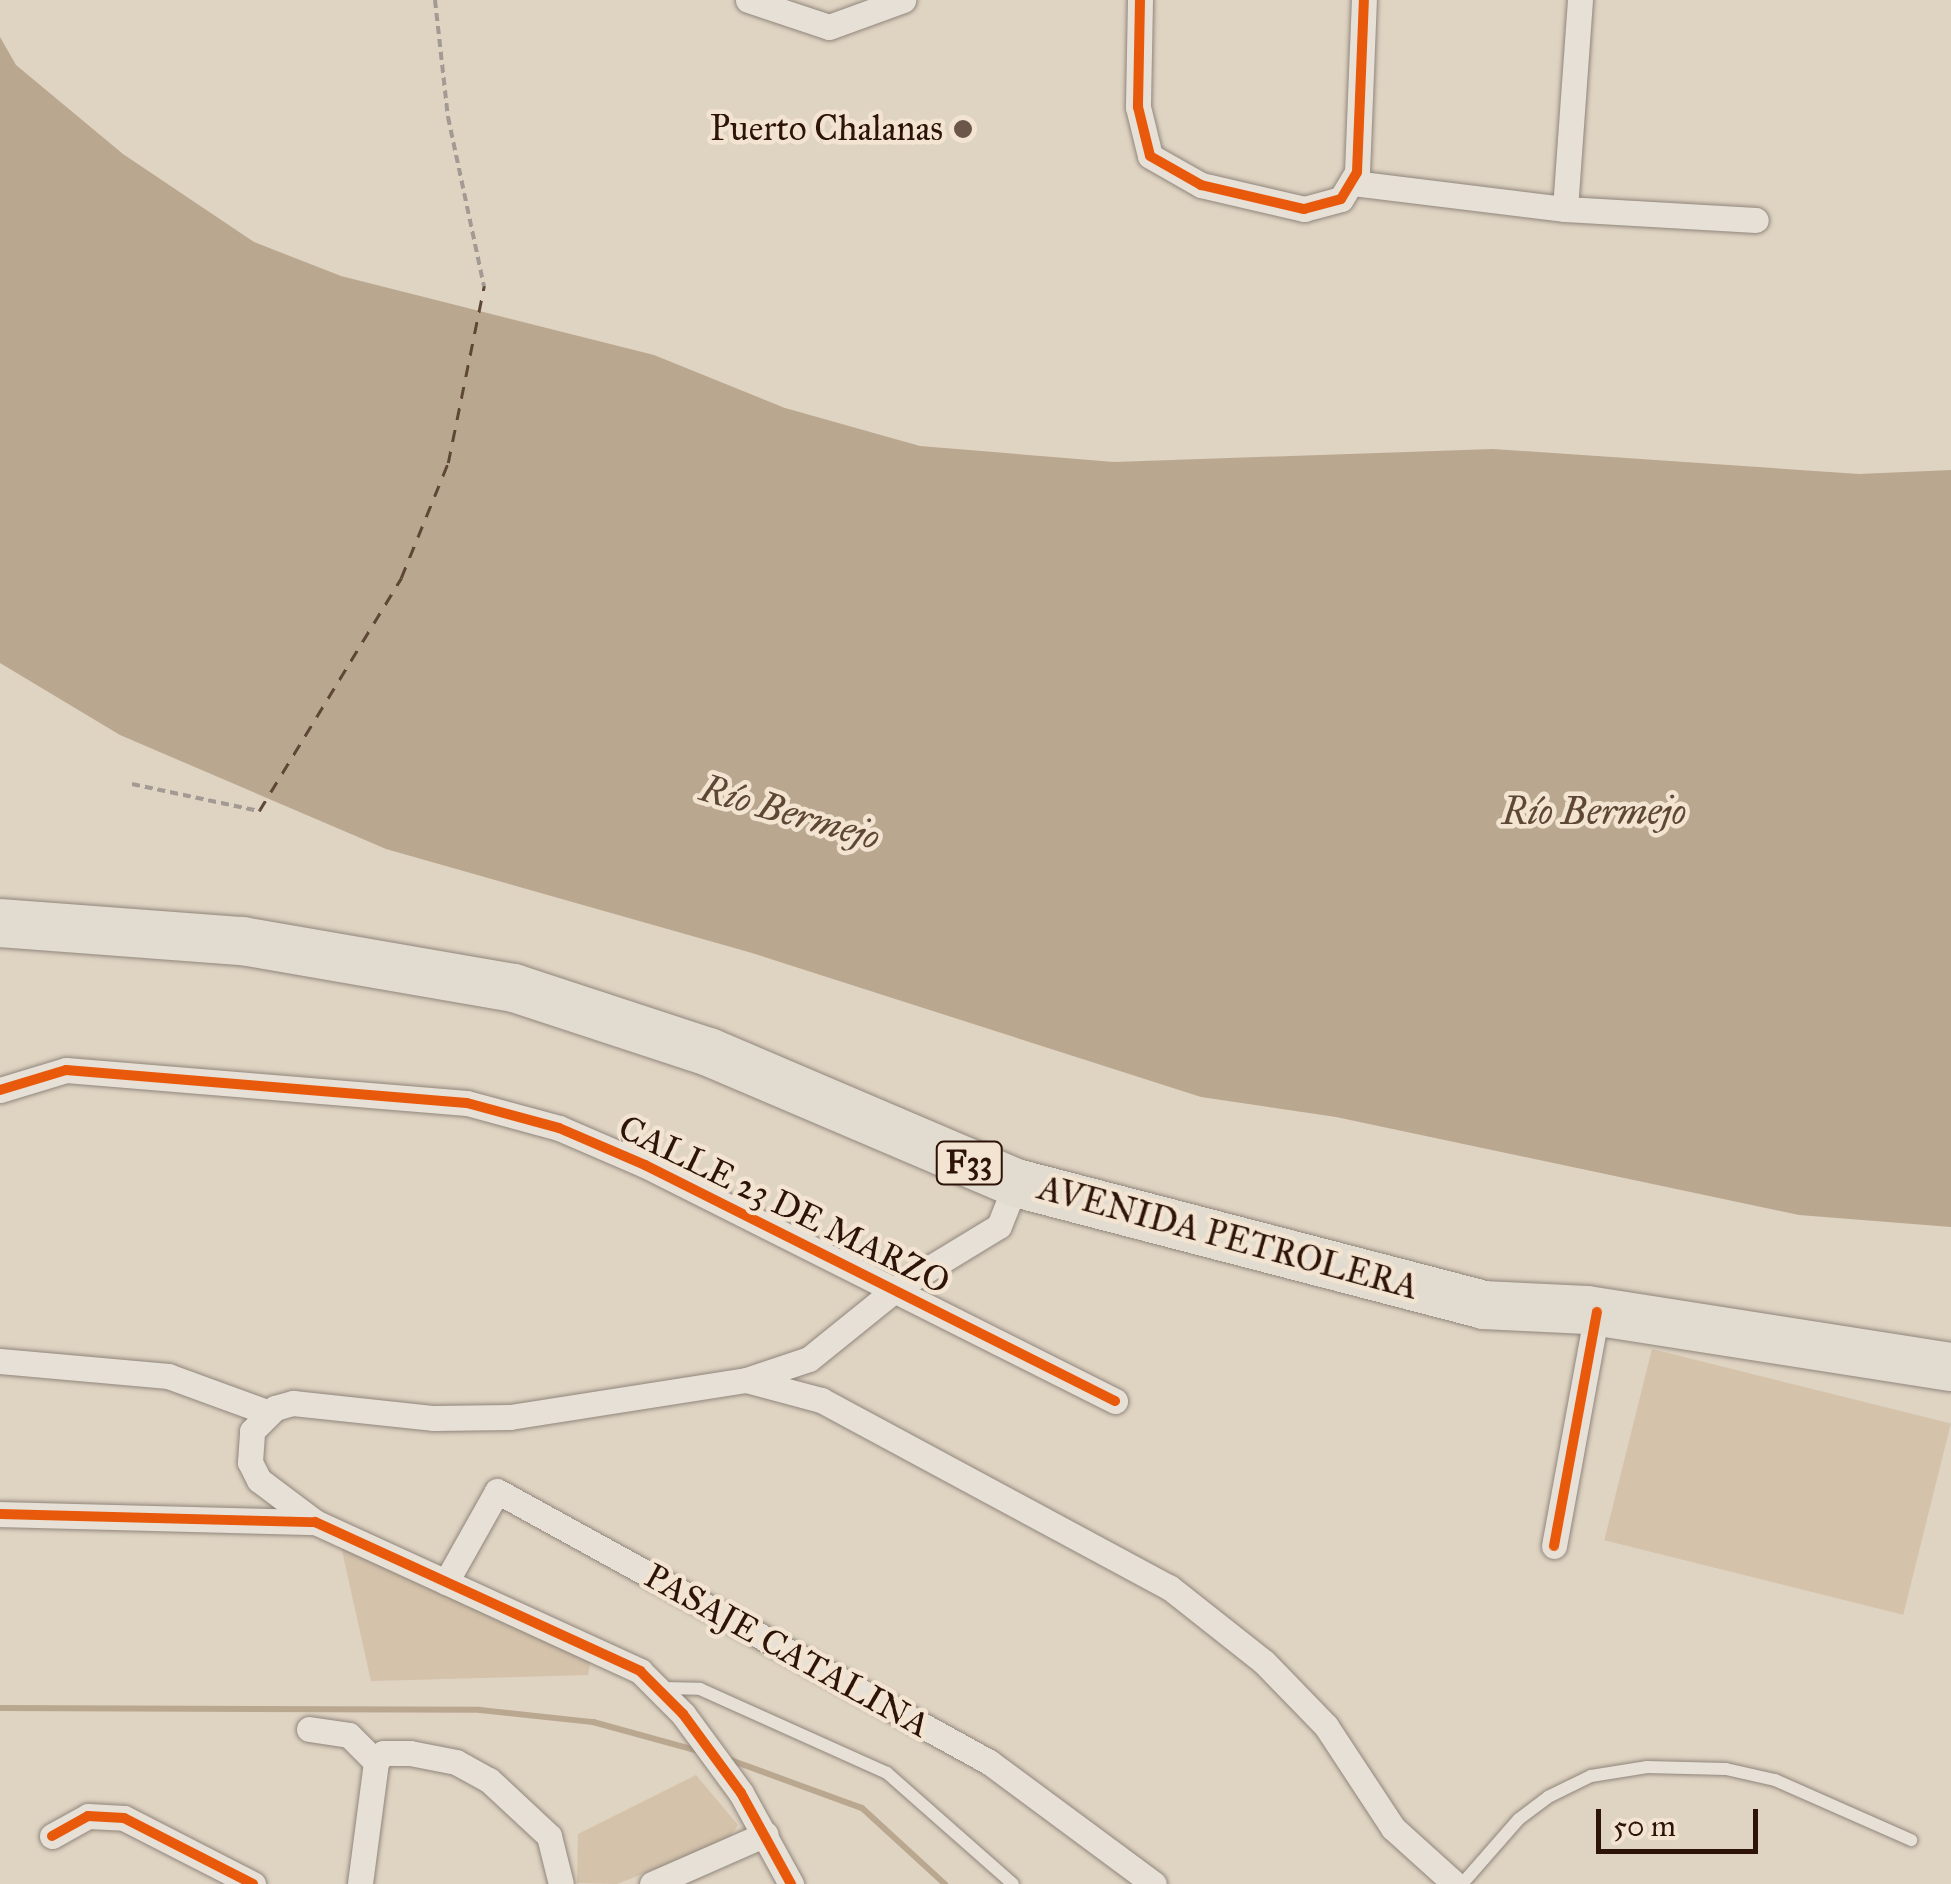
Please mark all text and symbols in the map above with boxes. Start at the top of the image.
place label: Puerto Chalanas [710,108,943,150]
marker: Puerto Chalanas [952,118,974,140]
water label: Río Bermejo [695,766,885,860]
water label: Río Bermejo [1502,789,1686,835]
street label: CALLE 23 DE MARZO [612,1107,956,1303]
road number: F33 [934,1136,1004,1190]
street label: AVENIDA PETROLERA [1033,1167,1423,1309]
street label: PASAJE CATALINA [637,1555,937,1747]
scale bar [1601,1789,1764,1851]
text: 50 m [1613,1808,1676,1844]

